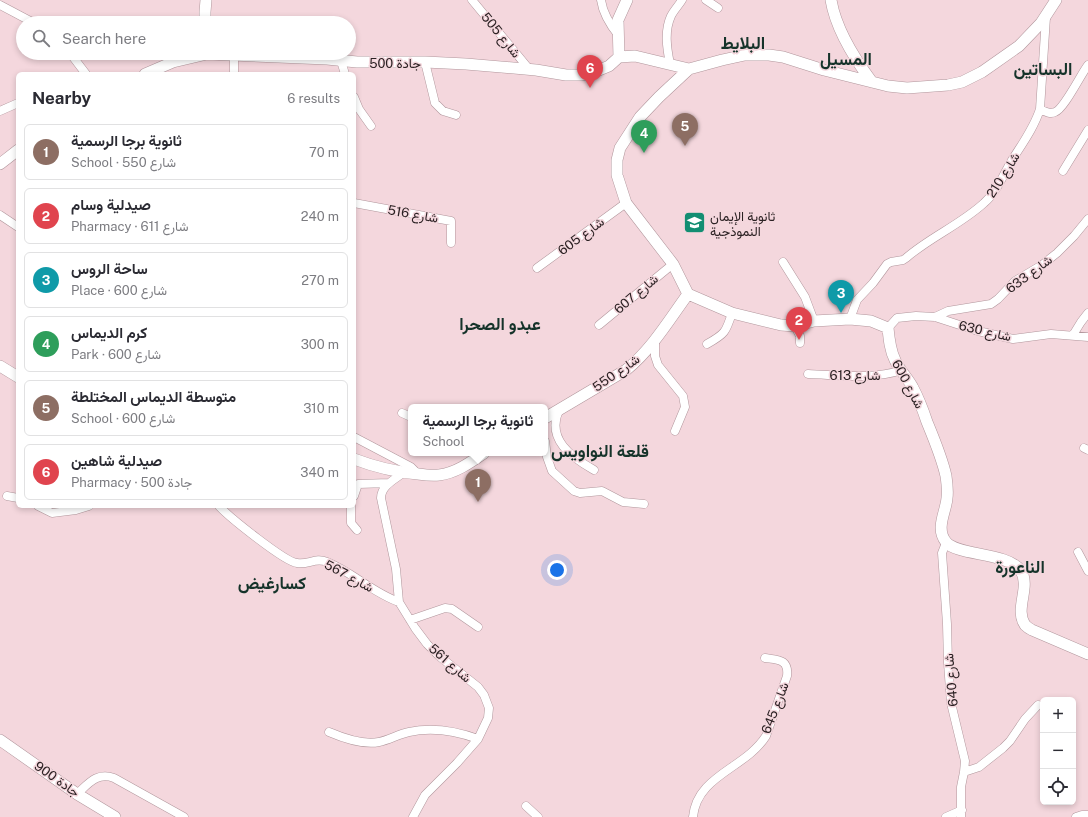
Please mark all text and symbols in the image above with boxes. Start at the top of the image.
street label: شارع 505 [477,9,524,62]
search box [16,16,356,60]
icon: search [30,27,52,49]
text: Search here [62,30,146,47]
district label: البلايط [721,33,765,53]
district label: المسيل [820,49,872,70]
pin: 6 [577,55,603,88]
street label: جادة 500 [369,56,421,71]
district label: البساتين [1013,59,1073,80]
text: Nearby [32,88,91,108]
text: 6 results [287,91,340,106]
pin: 5 [672,113,698,146]
pin: 4 [631,120,657,153]
text: ثانوية برجا الرسمية [71,132,182,149]
text: 1 [43,145,49,160]
text: 70 m [309,145,339,160]
street label: شارع 210 [983,150,1024,201]
text: School · شارع 550 [71,155,176,170]
text: صيدلية وسام [71,196,151,213]
street label: شارع 516 [386,202,439,228]
text: 2 [42,209,50,224]
text: 240 m [301,209,339,224]
place label: ثانوية الإيمان النموذجية [710,209,775,240]
school or university icon: ثانوية الإيمان النموذجية [681,210,707,236]
street label: شارع 605 [555,214,608,260]
text: Pharmacy · شارع 611 [71,219,189,234]
street label: شارع 633 [1003,252,1056,298]
text: ساحة الروس [71,260,148,277]
street label: شارع 607 [611,271,662,318]
text: 3 [42,273,50,288]
text: 270 m [301,273,339,288]
pin: 3 [828,280,854,313]
text: Place · شارع 600 [71,283,167,298]
pin: 2 [786,307,812,340]
district label: عبدو الصحرا [459,314,541,335]
street label: شارع 630 [957,318,1013,346]
text: كرم الديماس [71,324,147,341]
text: 4 [42,337,50,352]
text: 300 m [301,337,339,352]
text: Park · شارع 600 [71,347,161,362]
street label: شارع 550 [590,351,644,396]
street label: شارع 600 [887,357,927,412]
street label: شارع 613 [830,368,880,385]
text: متوسطة الديماس المختلطة [71,388,236,405]
text: 5 [42,401,50,416]
text: 310 m [303,401,339,416]
popup [408,404,548,456]
text: School · شارع 600 [71,411,175,426]
text: ثانوية برجا الرسمية [423,412,533,429]
text: School [423,434,464,449]
district label: قلعة النواويس [551,441,649,462]
text: صيدلية شاهين [71,452,162,469]
text: 6 [42,465,50,480]
text: 340 m [300,465,339,480]
pin: 1 [465,469,491,502]
text: Pharmacy · جادة 500 [71,475,192,490]
street label: شارع 567 [321,557,376,597]
district label: الناعورة [995,557,1045,578]
your location [547,560,567,580]
district label: كسارغيض [238,573,307,594]
street label: شارع 561 [425,641,474,687]
street label: شارع 640 [941,653,963,707]
street label: شارع 645 [758,680,794,737]
map controls [1040,697,1076,805]
button: + [1040,697,1076,733]
button: − [1040,733,1076,769]
street label: جادة 900 [32,758,83,800]
button: locate [1040,769,1076,805]

